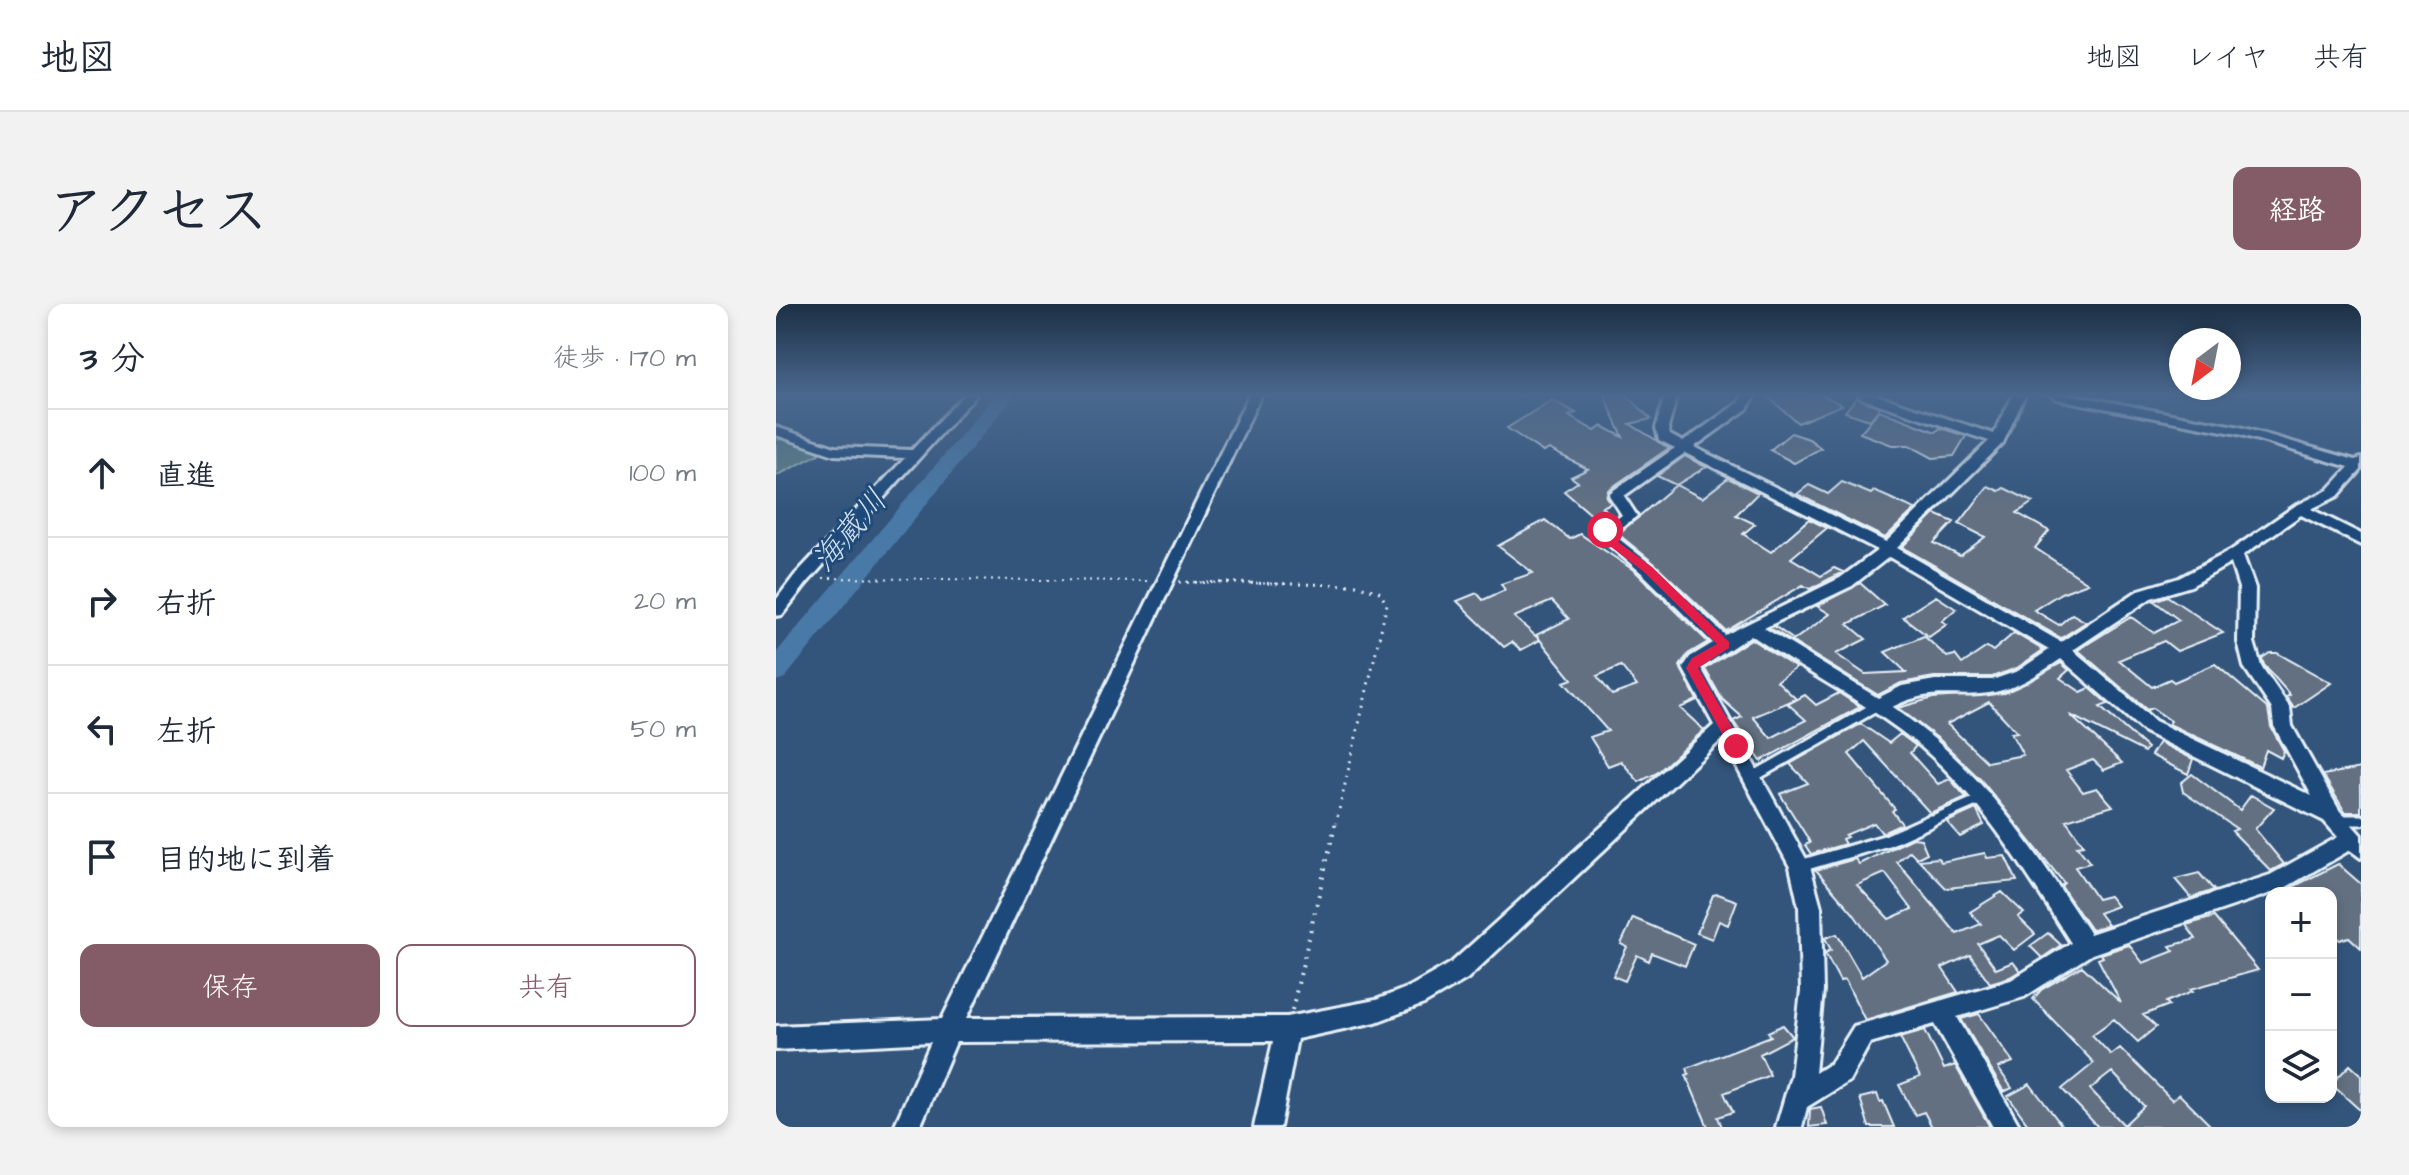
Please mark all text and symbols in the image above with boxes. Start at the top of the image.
text: 地図 [40,33,116,85]
text: 地図 [2086,38,2142,77]
text: レイヤ [2186,38,2269,77]
text: 共有 [2313,38,2369,77]
button: 経路 [2233,167,2361,250]
text: アクセス [48,174,269,252]
north arrow [2169,328,2241,400]
text: 3 分 [80,335,145,383]
text: 徒歩 · 170 m [553,340,696,376]
icon: ahead [80,451,124,495]
text: 直進 [156,455,216,497]
text: 100 m [629,455,696,491]
water label: 海蔵川 [802,480,898,582]
route start [1587,512,1623,548]
icon: right [80,579,124,623]
text: 右折 [156,583,216,625]
text: 20 m [634,583,696,619]
icon: left [80,707,124,751]
text: 左折 [156,711,216,753]
text: 50 m [631,711,696,747]
route end [1718,728,1754,764]
icon: arrive [80,835,124,879]
text: 目的地に到着 [156,839,336,881]
map controls [2265,887,2337,1103]
button: + [2265,887,2337,959]
button: 保存 [80,944,380,1027]
button: 共有 [396,944,696,1027]
button: − [2265,959,2337,1031]
button: layers [2265,1031,2337,1103]

